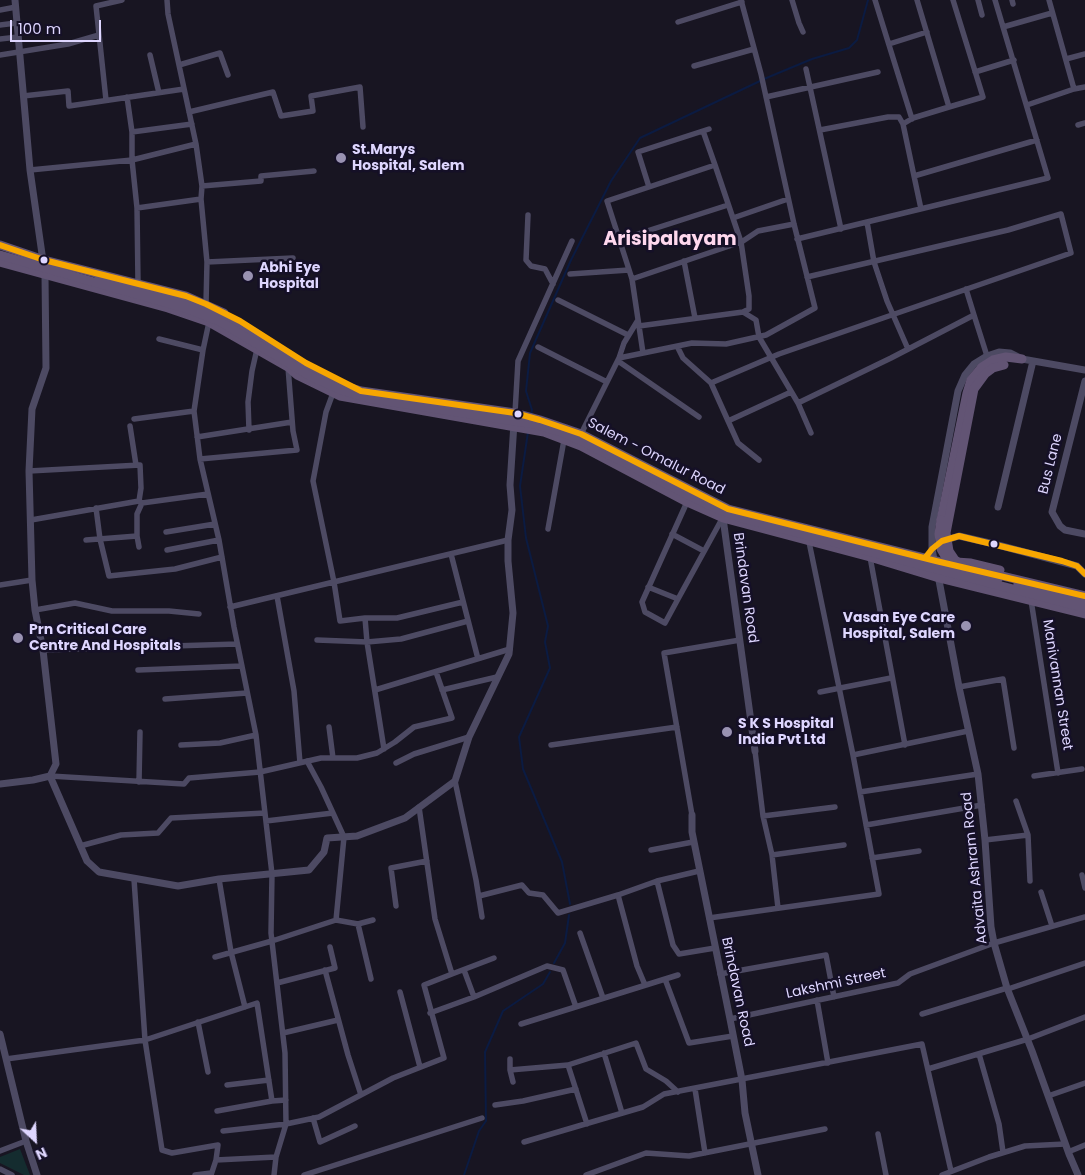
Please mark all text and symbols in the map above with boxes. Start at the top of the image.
scale bar [12,10,104,42]
text: 100 m [18,18,61,39]
place label: St.Marys Hospital, Salem [352,142,465,174]
marker: St.Marys Hospital, Salem [334,151,348,165]
district label: Arisipalayam [603,229,737,251]
unlabelled marker [39,255,49,265]
place label: Abhi Eye Hospital [259,260,320,292]
marker: Abhi Eye Hospital [241,269,255,283]
unlabelled marker [513,409,523,419]
street label: Salem - Omalur Road [584,415,728,499]
street label: Bus Lane [1035,432,1067,496]
street label: Brindavan Road [729,532,761,644]
unlabelled marker [989,539,999,549]
place label: Vasan Eye Care Hospital, Salem [842,610,955,642]
street label: Manivannan Street [1038,618,1076,752]
marker: Vasan Eye Care Hospital, Salem [959,619,973,633]
place label: Prn Critical Care Centre And Hospitals [29,622,181,654]
marker: Prn Critical Care Centre And Hospitals [11,631,25,645]
place label: S K S Hospital India Pvt Ltd [738,716,834,749]
marker: S K S Hospital India Pvt Ltd [720,725,734,739]
street label: Advaita Ashram Road [959,791,991,945]
street label: Brindavan Road [717,936,757,1048]
street label: Lakshmi Street [785,965,887,1003]
north arrow [10,1115,60,1165]
text: N [32,1142,50,1165]

